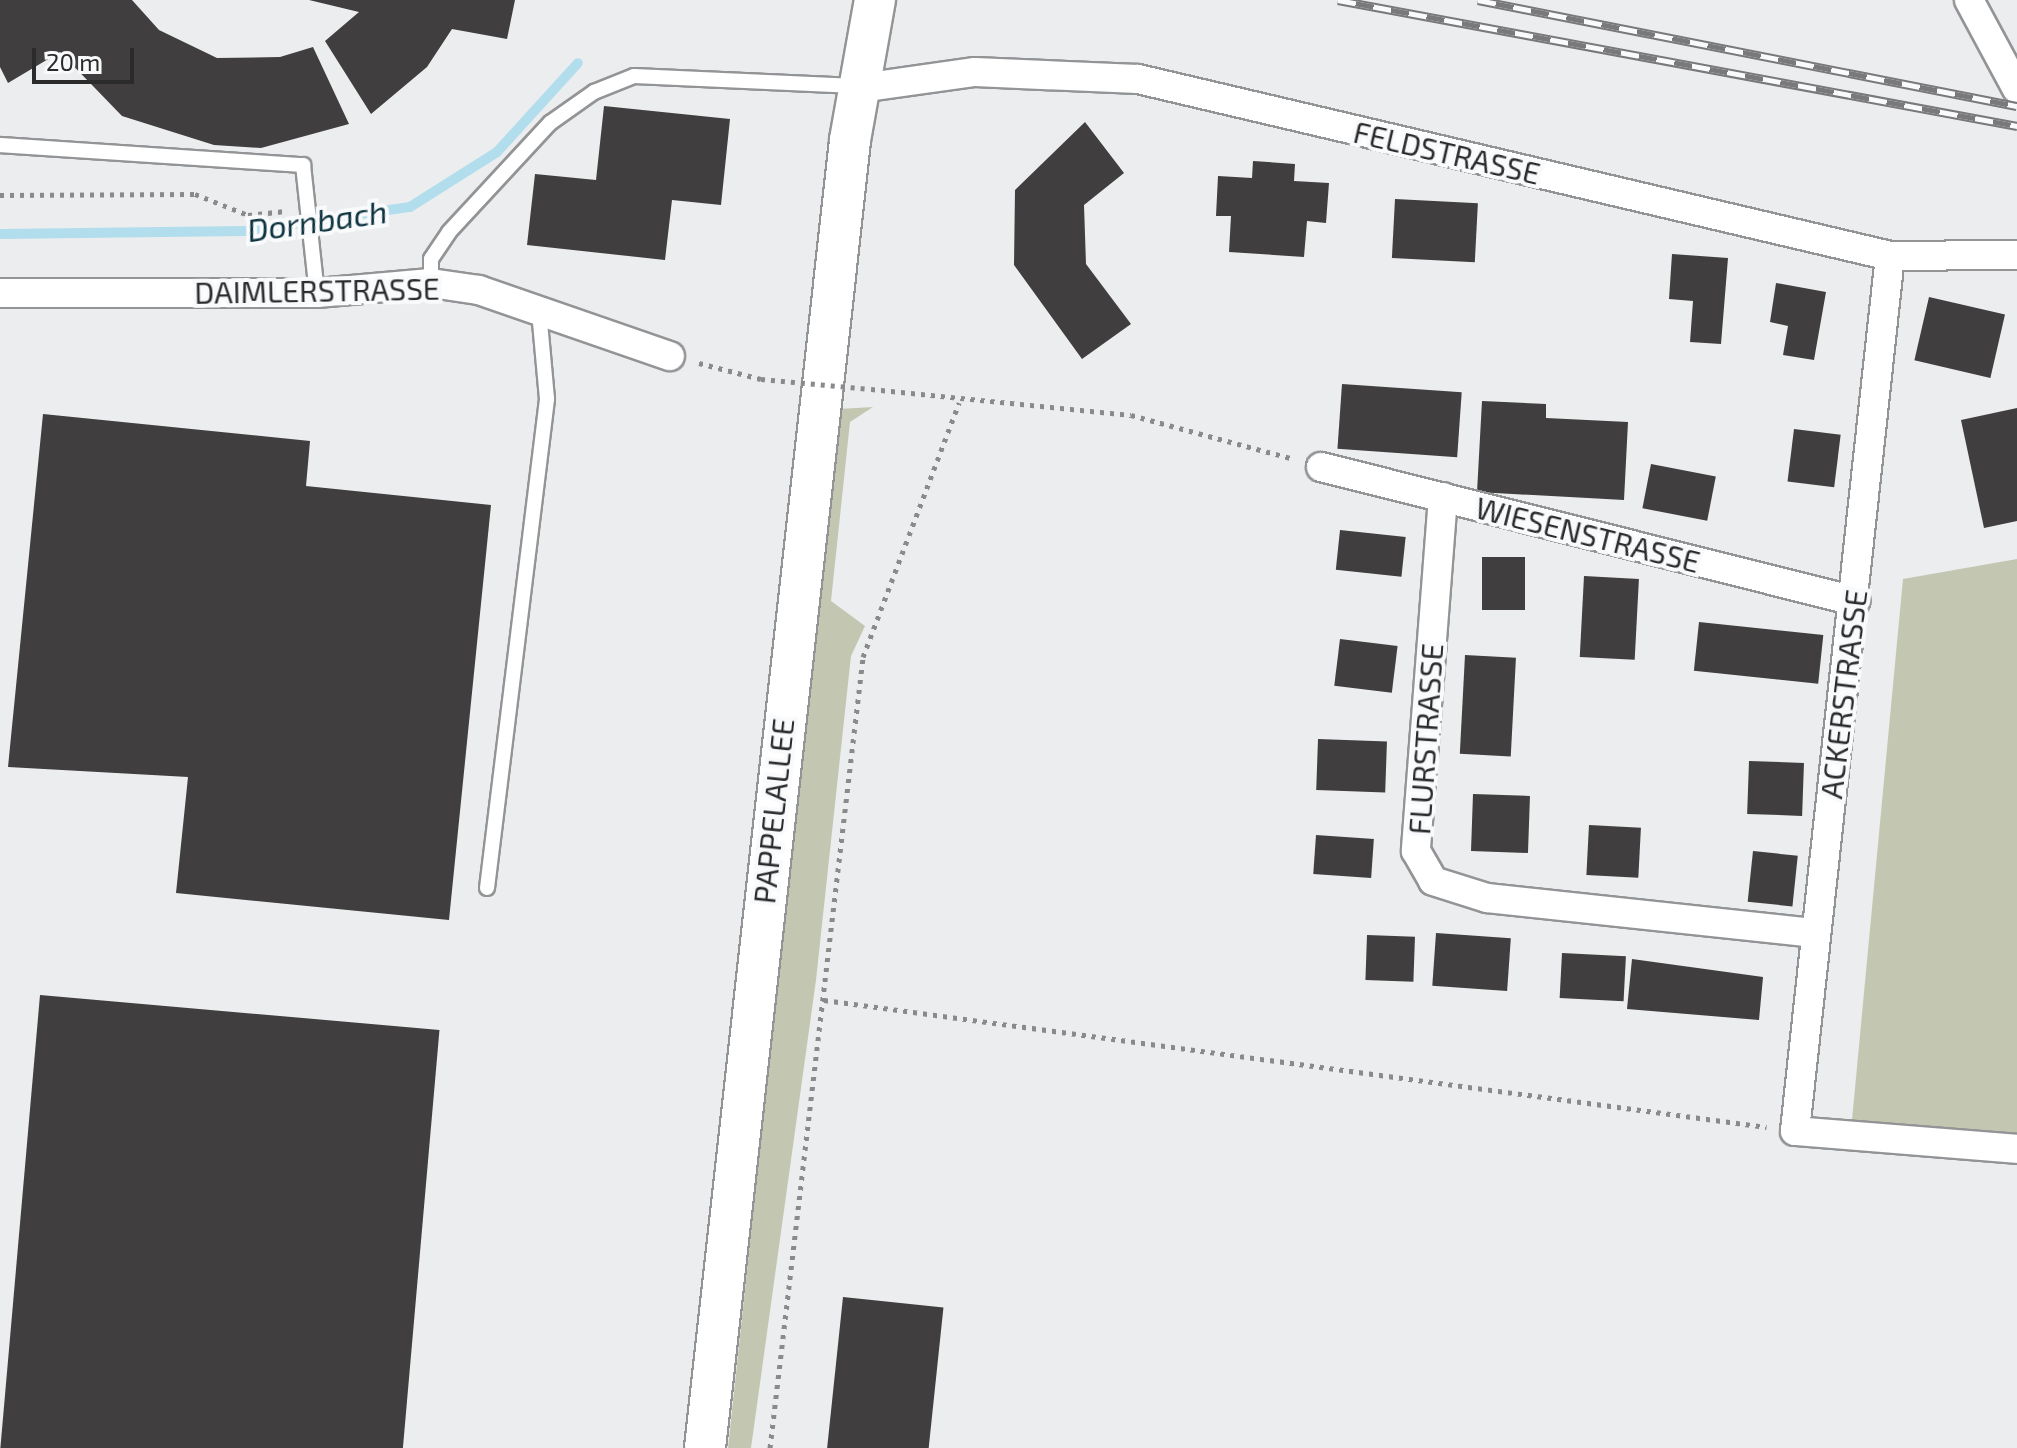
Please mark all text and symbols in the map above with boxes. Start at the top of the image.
scale bar [36,32,138,82]
text: 20 m [46,47,100,76]
street label: FELDSTRASSE [1350,113,1544,191]
water label: Dornbach [244,191,390,249]
street label: DAIMLERSTRASSE [194,270,440,310]
street label: WIESENSTRASSE [1472,489,1704,579]
street label: ACKERSTRASSE [1812,587,1874,801]
street label: FLURSTRASSE [1400,642,1450,836]
street label: PAPPELALLEE [745,717,801,905]

